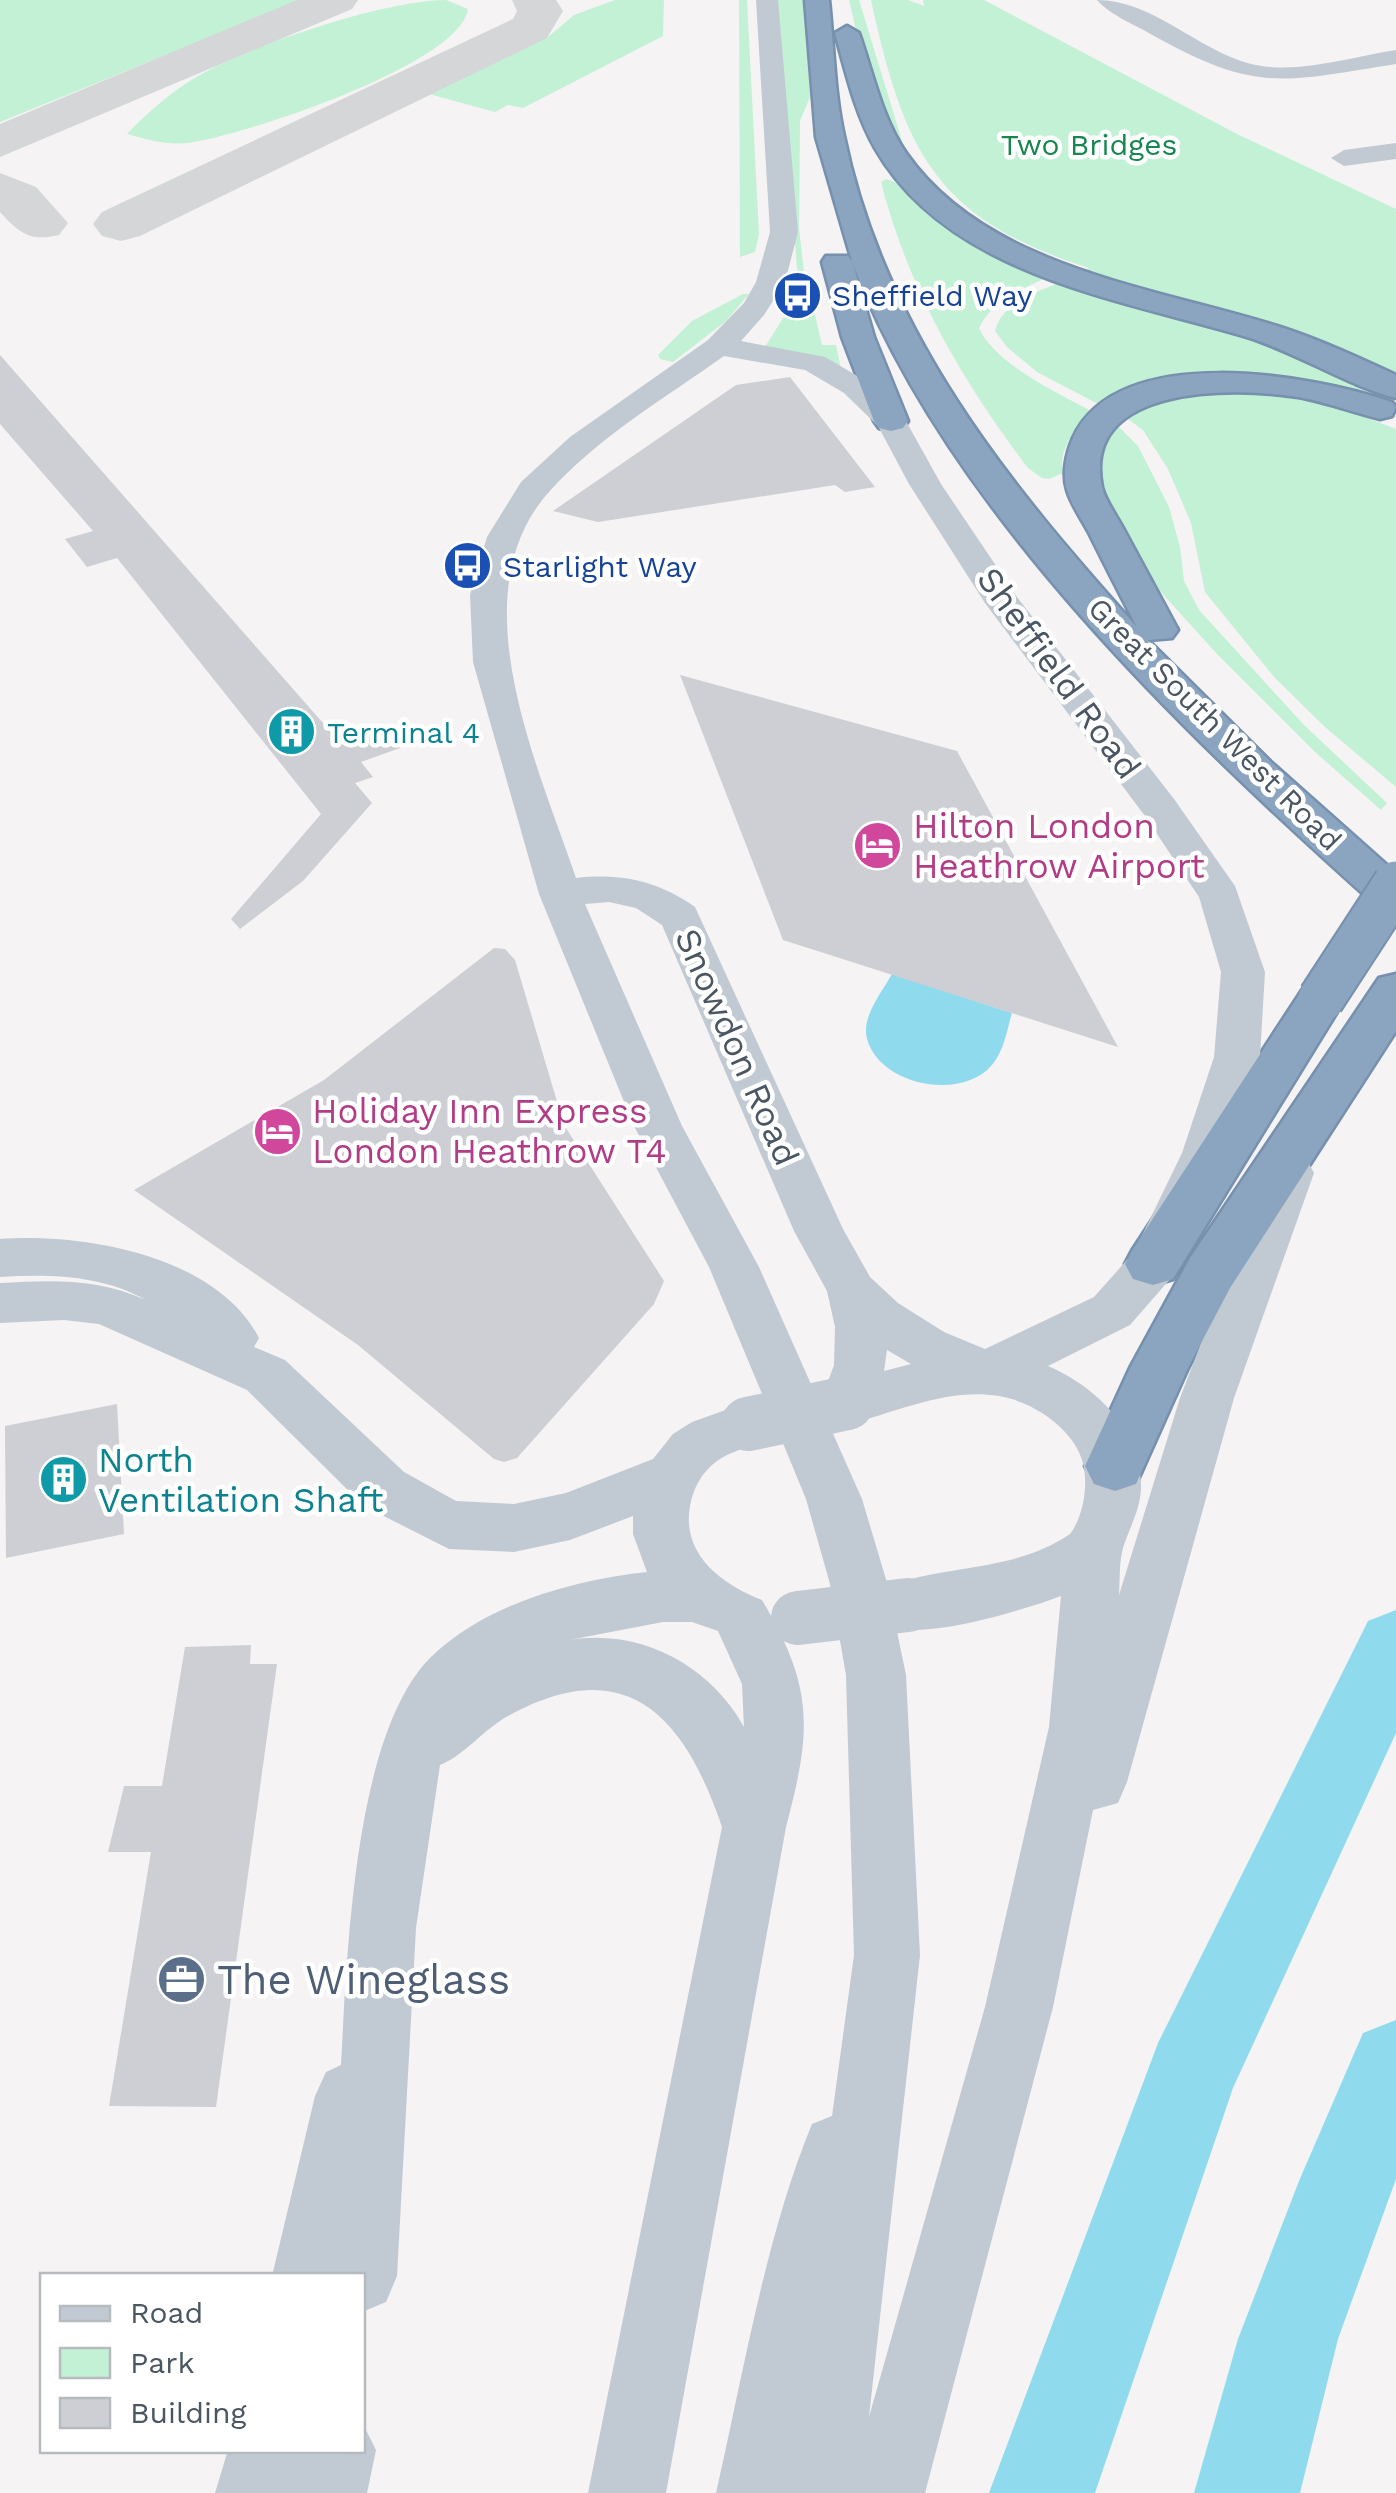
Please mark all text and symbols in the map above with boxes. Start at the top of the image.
park label: Two Bridges [1001,127,1177,162]
bus stop icon: Sheffield Way [771,269,823,321]
place label: Sheffield Way [832,278,1033,313]
bus stop icon: Starlight Way [442,540,494,592]
place label: Starlight Way [503,549,697,584]
street label: Sheffield Road [968,559,1150,787]
street label: Great South West Road [1081,590,1349,858]
building icon: Terminal 4 [266,706,318,758]
place label: Terminal 4 [327,715,480,750]
place label: Hilton London Heathrow Airport [913,805,1205,887]
hotel icon: Hilton London Heathrow Airport [852,820,904,872]
street label: Snowdon Road [666,922,808,1172]
place label: Holiday Inn Express London Heathrow T4 [312,1090,667,1172]
hotel icon: Holiday Inn Express London Heathrow T4 [251,1105,303,1157]
place label: North Ventilation Shaft [98,1439,384,1521]
building icon: North Ventilation Shaft [37,1454,89,1506]
office icon: The Wineglass [156,1953,208,2005]
place label: The Wineglass [217,1955,510,2004]
legend [40,2273,365,2453]
text: Road [130,2295,203,2330]
text: Park [130,2345,195,2380]
text: Building [130,2395,247,2430]

